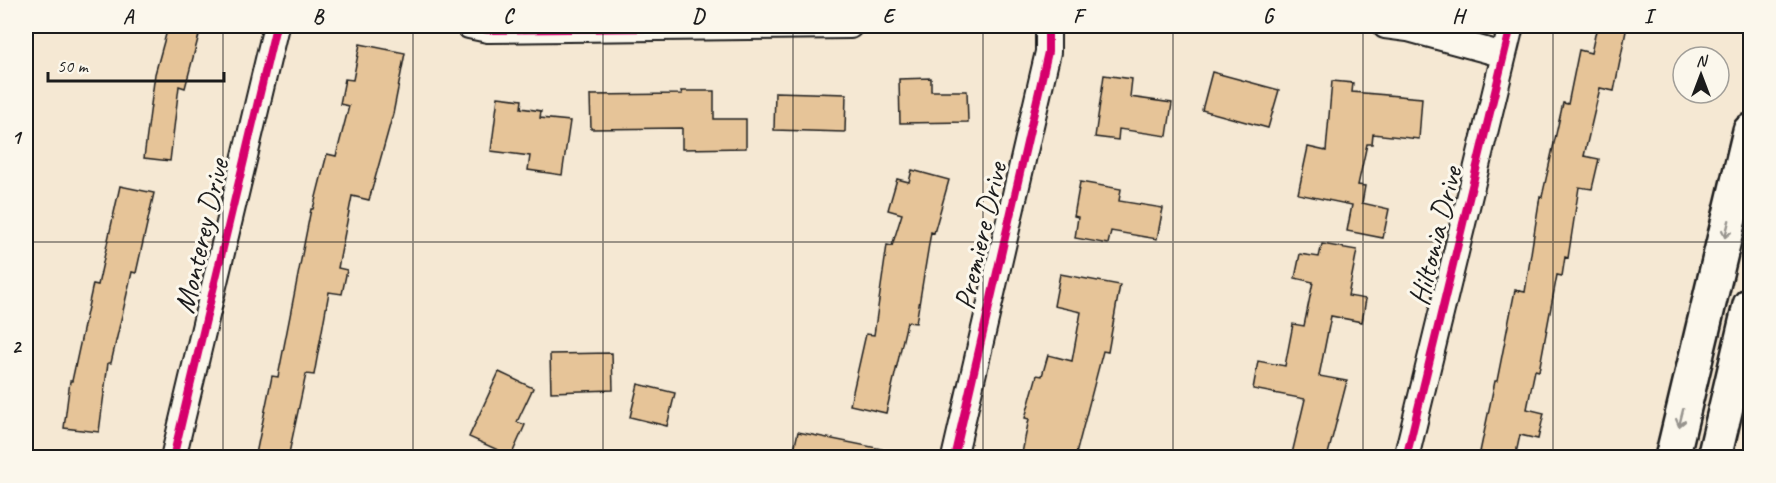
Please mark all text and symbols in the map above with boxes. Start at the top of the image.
text: A [123,4,135,29]
text: B [313,4,325,29]
text: C [503,4,515,29]
text: D [692,4,706,29]
text: E [883,4,897,29]
text: F [1073,4,1087,29]
text: G [1263,4,1276,29]
text: H [1452,4,1467,29]
text: I [1644,4,1657,29]
scale bar [48,45,224,83]
north arrow [1671,45,1731,105]
text: N [1696,51,1709,71]
text: 50 m [57,55,90,77]
text: 1 [12,125,23,150]
street label: Monterey Drive [165,153,238,317]
street label: Premiere Drive [945,157,1016,313]
street label: Hiltonia Drive [1399,161,1471,309]
one-way arrow [1721,219,1733,238]
text: 2 [12,334,23,359]
one-way arrow [1675,409,1687,428]

